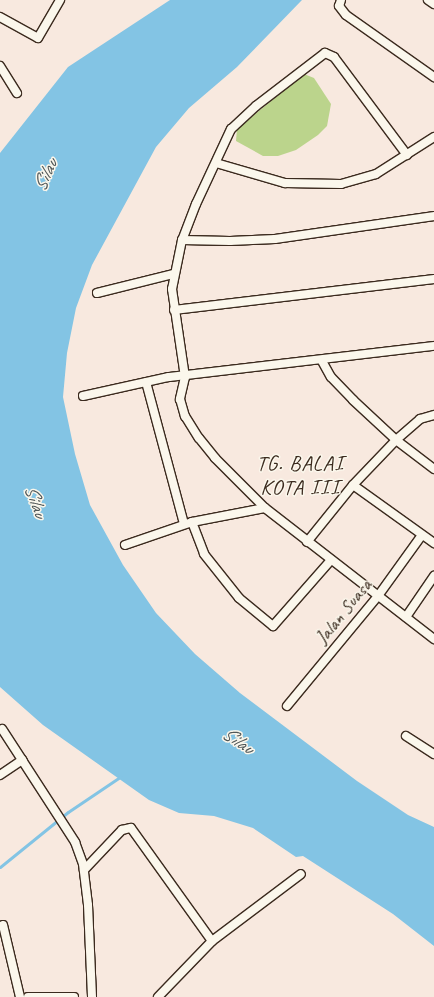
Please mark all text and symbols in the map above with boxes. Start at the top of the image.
water label: Silau [27,155,63,195]
district label: TG. BALAI KOTA III [256,450,344,500]
water label: Silau [19,482,53,520]
street label: Jalan Suasa [311,575,377,649]
water label: Silau [218,721,258,759]

